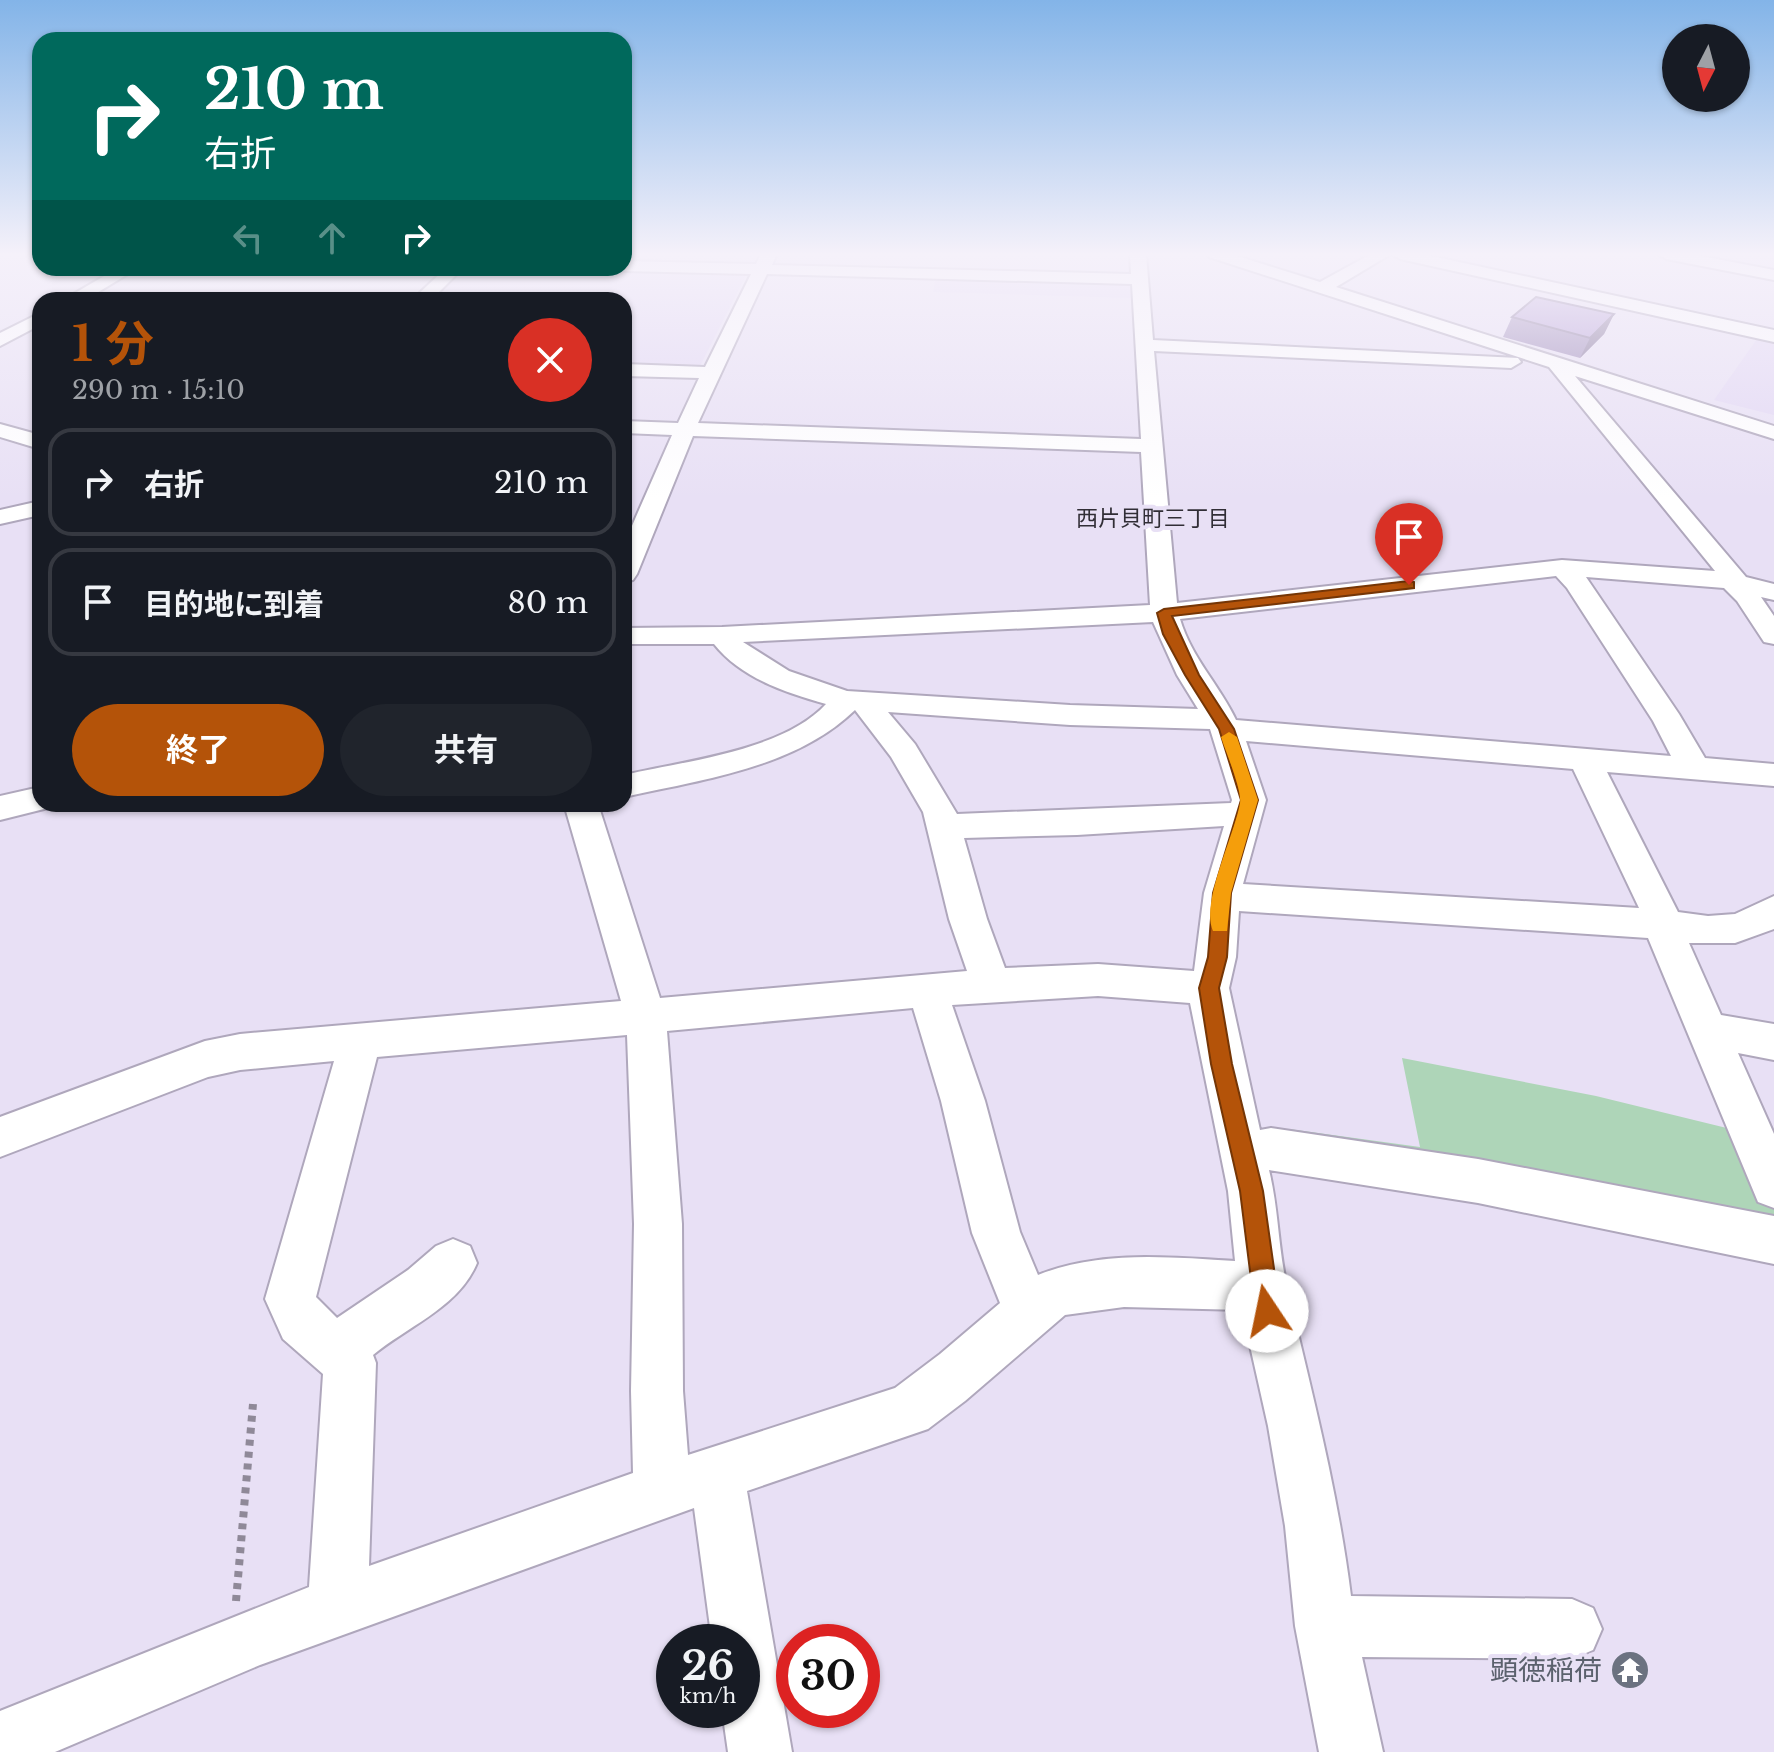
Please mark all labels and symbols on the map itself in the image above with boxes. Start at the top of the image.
north arrow [1662,24,1750,112]
pin [1375,503,1443,585]
district label: 西片貝町三丁目 [1076,505,1230,532]
position arrow [1225,1269,1309,1353]
speed limit sign: 30 [776,1624,880,1728]
temple icon: 顕徳稲荷 [1609,1649,1651,1691]
place label: 顕徳稲荷 [1490,1653,1602,1688]

